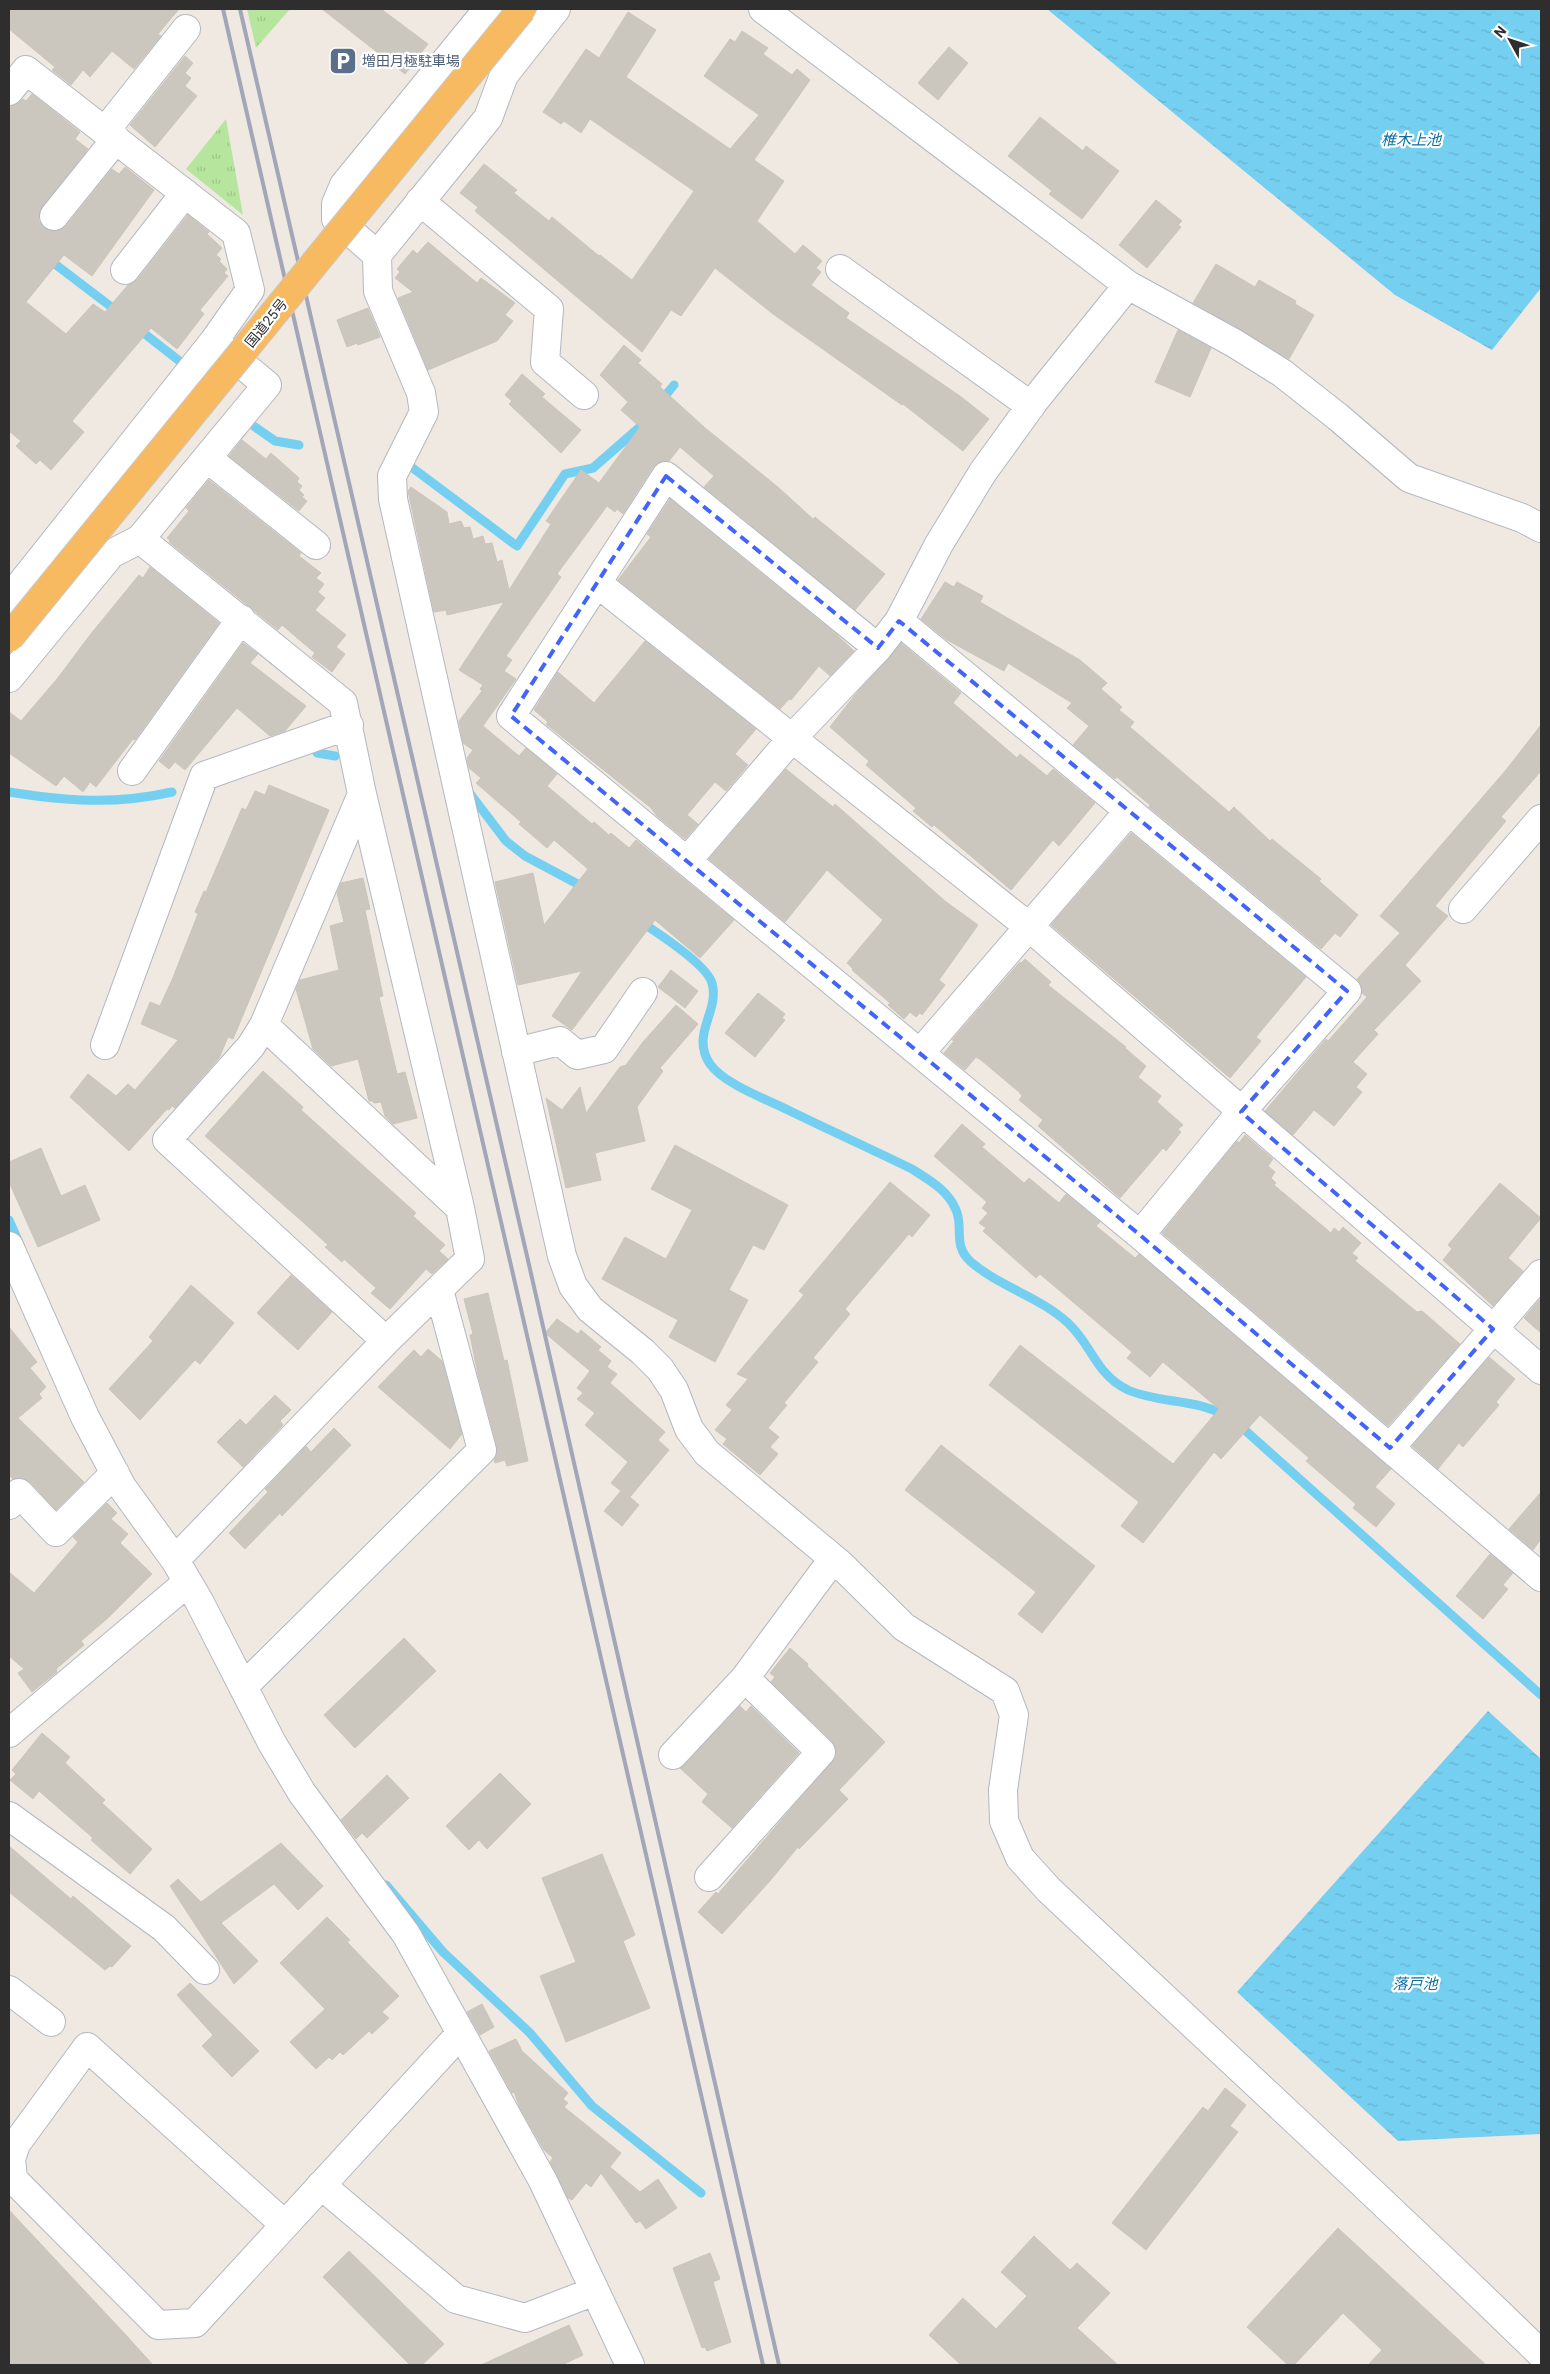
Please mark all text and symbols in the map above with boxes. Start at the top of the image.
north arrow [1485,15,1535,65]
text: N [1491,23,1509,41]
parking icon: 増田月極駐車場 [328,46,358,76]
place label: 増田月極駐車場 [362,53,460,69]
water label: 椎木上池 [1381,131,1443,149]
street label: 国道25号 [242,296,290,350]
water label: 落戸池 [1392,1975,1439,1993]

